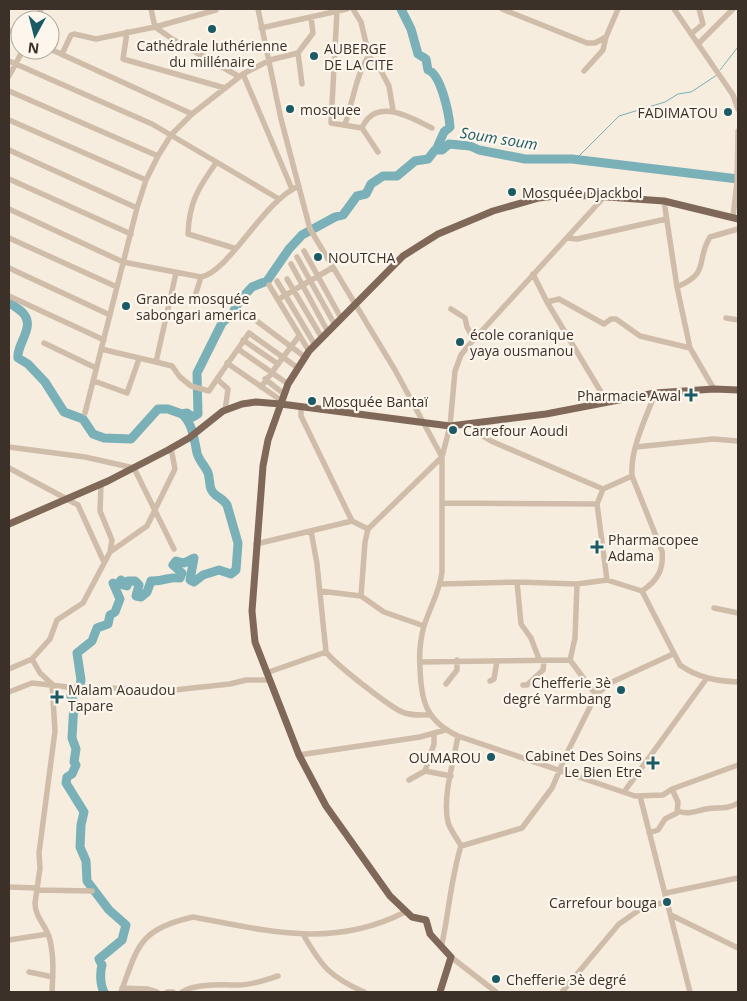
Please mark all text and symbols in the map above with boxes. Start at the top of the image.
north arrow [10,10,60,60]
marker: Cathédrale luthérienne du millénaire [206,23,218,35]
place label: Cathédrale luthérienne du millénaire [137,36,288,71]
text: N [27,38,40,59]
place label: AUBERGE DE LA CITE [324,39,394,74]
marker: AUBERGE DE LA CITE [308,50,320,62]
place label: mosquee [300,100,361,119]
marker: mosquee [284,103,296,115]
place label: FADIMATOU [638,103,718,122]
marker: FADIMATOU [722,106,734,118]
water label: Soum soum [459,122,539,154]
place label: Mosquée Djackbol [522,183,642,202]
marker: Mosquée Djackbol [506,186,518,198]
place label: NOUTCHA [328,248,395,267]
marker: NOUTCHA [312,251,324,263]
place label: Grande mosquée sabongari america [136,289,257,324]
marker: Grande mosquée sabongari america [120,300,132,312]
place label: école coranique yaya ousmanou [470,325,574,360]
marker: école coranique yaya ousmanou [454,336,466,348]
place label: Pharmacie Awal [577,386,681,405]
marker: Pharmacie Awal [685,389,697,401]
place label: Mosquée Bantaï [322,392,428,411]
marker: Mosquée Bantaï [306,395,318,407]
place label: Carrefour Aoudi [463,421,568,440]
marker: Carrefour Aoudi [447,424,459,436]
place label: Pharmacopee Adama [608,530,699,565]
marker: Pharmacopee Adama [590,540,604,554]
place label: Chefferie 3è degré Yarmbang [503,673,611,708]
place label: Malam Aoaudou Tapare [68,680,176,715]
marker: Chefferie 3è degré Yarmbang [615,684,627,696]
marker: Malam Aoaudou Tapare [50,690,64,704]
place label: Cabinet Des Soins Le Bien Etre [525,746,642,781]
place label: OUMAROU [409,748,481,767]
marker: OUMAROU [485,751,497,763]
marker: Cabinet Des Soins Le Bien Etre [646,756,660,770]
place label: Carrefour bouga [549,893,657,912]
marker: Carrefour bouga [661,896,673,908]
place label: Chefferie 3è degré [506,970,627,989]
marker: Chefferie 3è degré [490,973,502,985]

